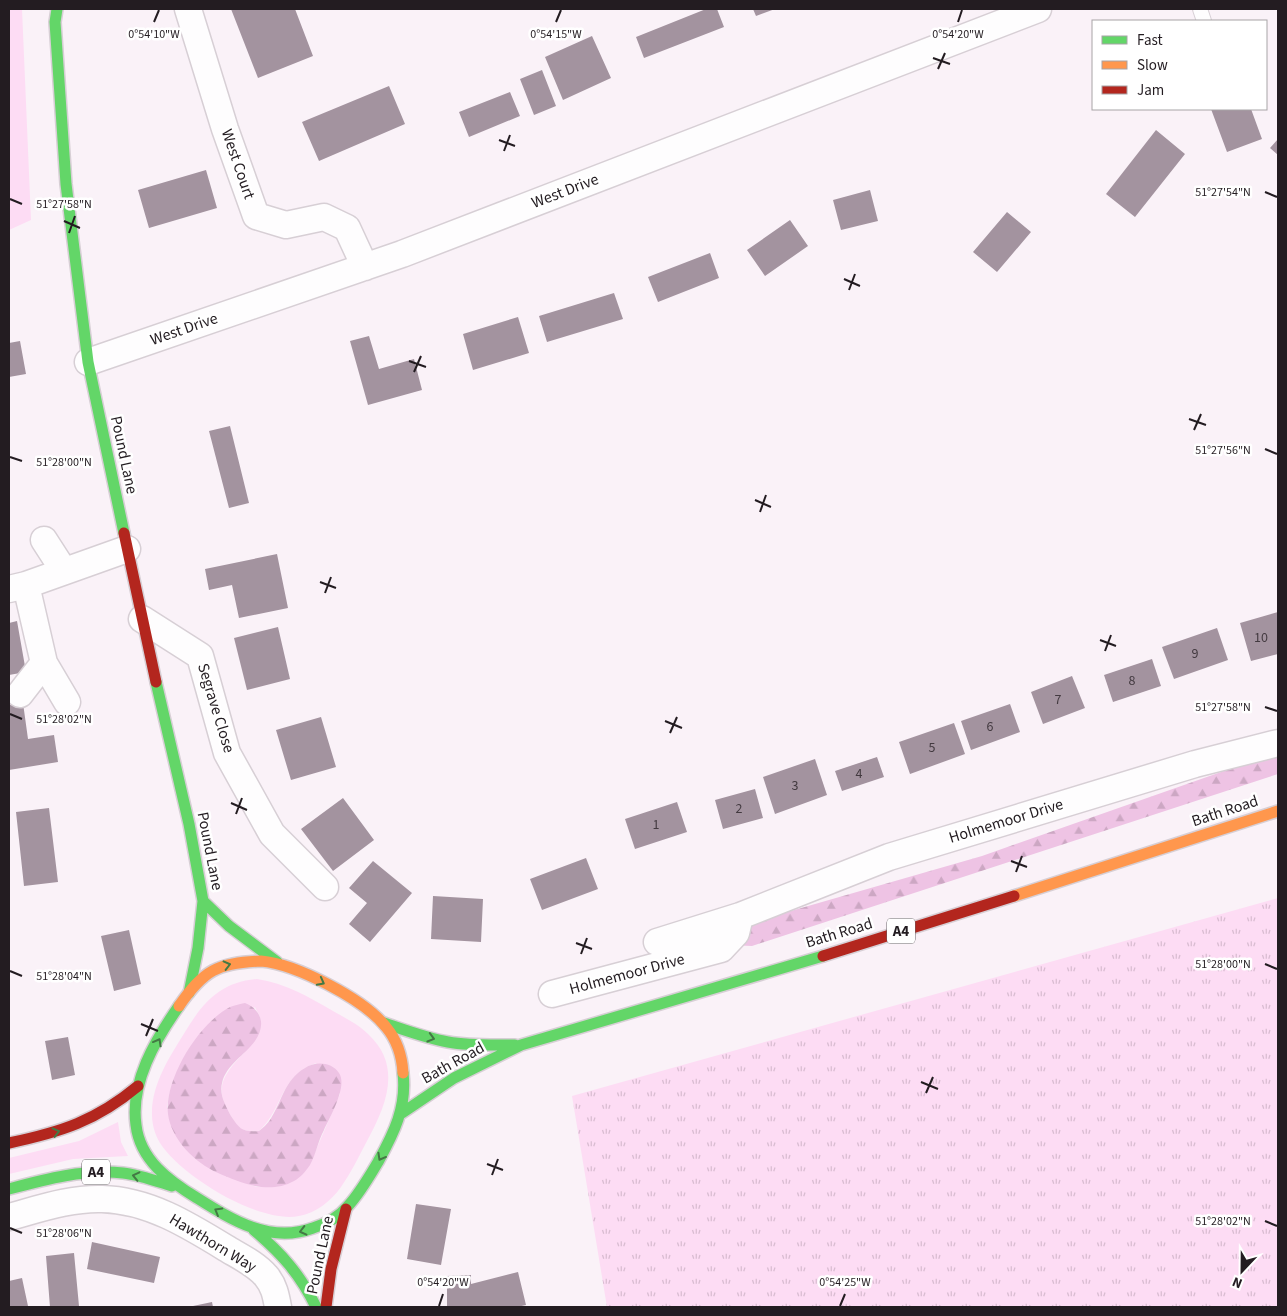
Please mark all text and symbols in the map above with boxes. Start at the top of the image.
legend [1092,20,1267,110]
text: 0°54'10"W [128,26,180,43]
text: 0°54'15"W [530,26,582,43]
text: 0°54'20"W [932,26,984,43]
text: Fast [1137,30,1163,51]
text: Slow [1137,55,1168,76]
text: Jam [1137,80,1164,101]
street label: West Court [216,126,260,203]
street label: West Drive [528,168,602,214]
text: 51°27'54"N [1195,184,1251,201]
text: 51°27'58"N [36,196,92,213]
street label: West Drive [147,307,221,351]
street label: Pound Lane [105,414,143,496]
text: 51°27'56"N [1195,442,1251,459]
text: 51°28'00"N [36,454,92,471]
house number: 10 [1254,628,1268,648]
house number: 9 [1192,644,1199,664]
street label: Segrave Close [192,660,240,756]
house number: 8 [1129,671,1136,691]
house number: 7 [1055,690,1062,710]
text: 51°27'58"N [1195,699,1251,716]
text: 51°28'02"N [36,711,92,728]
house number: 6 [987,717,994,737]
house number: 5 [929,738,936,758]
house number: 4 [856,764,863,784]
house number: 3 [792,776,799,796]
street label: Bath Road [1189,790,1261,832]
street label: Holmemoor Drive [946,793,1066,849]
house number: 2 [736,799,743,819]
street label: Pound Lane [192,810,228,892]
house number: 1 [653,815,660,835]
street label: Bath Road [803,912,875,954]
road number: A4 [887,918,915,944]
street label: Holmemoor Drive [567,948,687,1000]
text: 51°28'00"N [1195,956,1251,973]
one-way arrow [223,960,232,971]
text: 51°28'04"N [36,968,92,985]
one-way arrow [316,976,325,986]
one-way arrow [426,1032,434,1042]
street label: Bath Road [418,1037,488,1089]
one-way arrow [152,1038,162,1047]
one-way arrow [52,1127,60,1137]
one-way arrow [377,1151,387,1160]
road number: A4 [82,1160,110,1184]
one-way arrow [132,1171,140,1182]
one-way arrow [214,1207,223,1217]
street label: Hawthorn Way [165,1208,261,1278]
text: 51°28'02"N [1195,1213,1251,1230]
street label: Pound Lane [301,1214,339,1296]
text: 51°28'06"N [36,1225,92,1242]
one-way arrow [299,1225,308,1236]
north arrow [1217,1246,1267,1296]
text: N [1229,1271,1246,1293]
text: 0°54'20"W [417,1274,469,1291]
text: 0°54'25"W [819,1274,871,1291]

